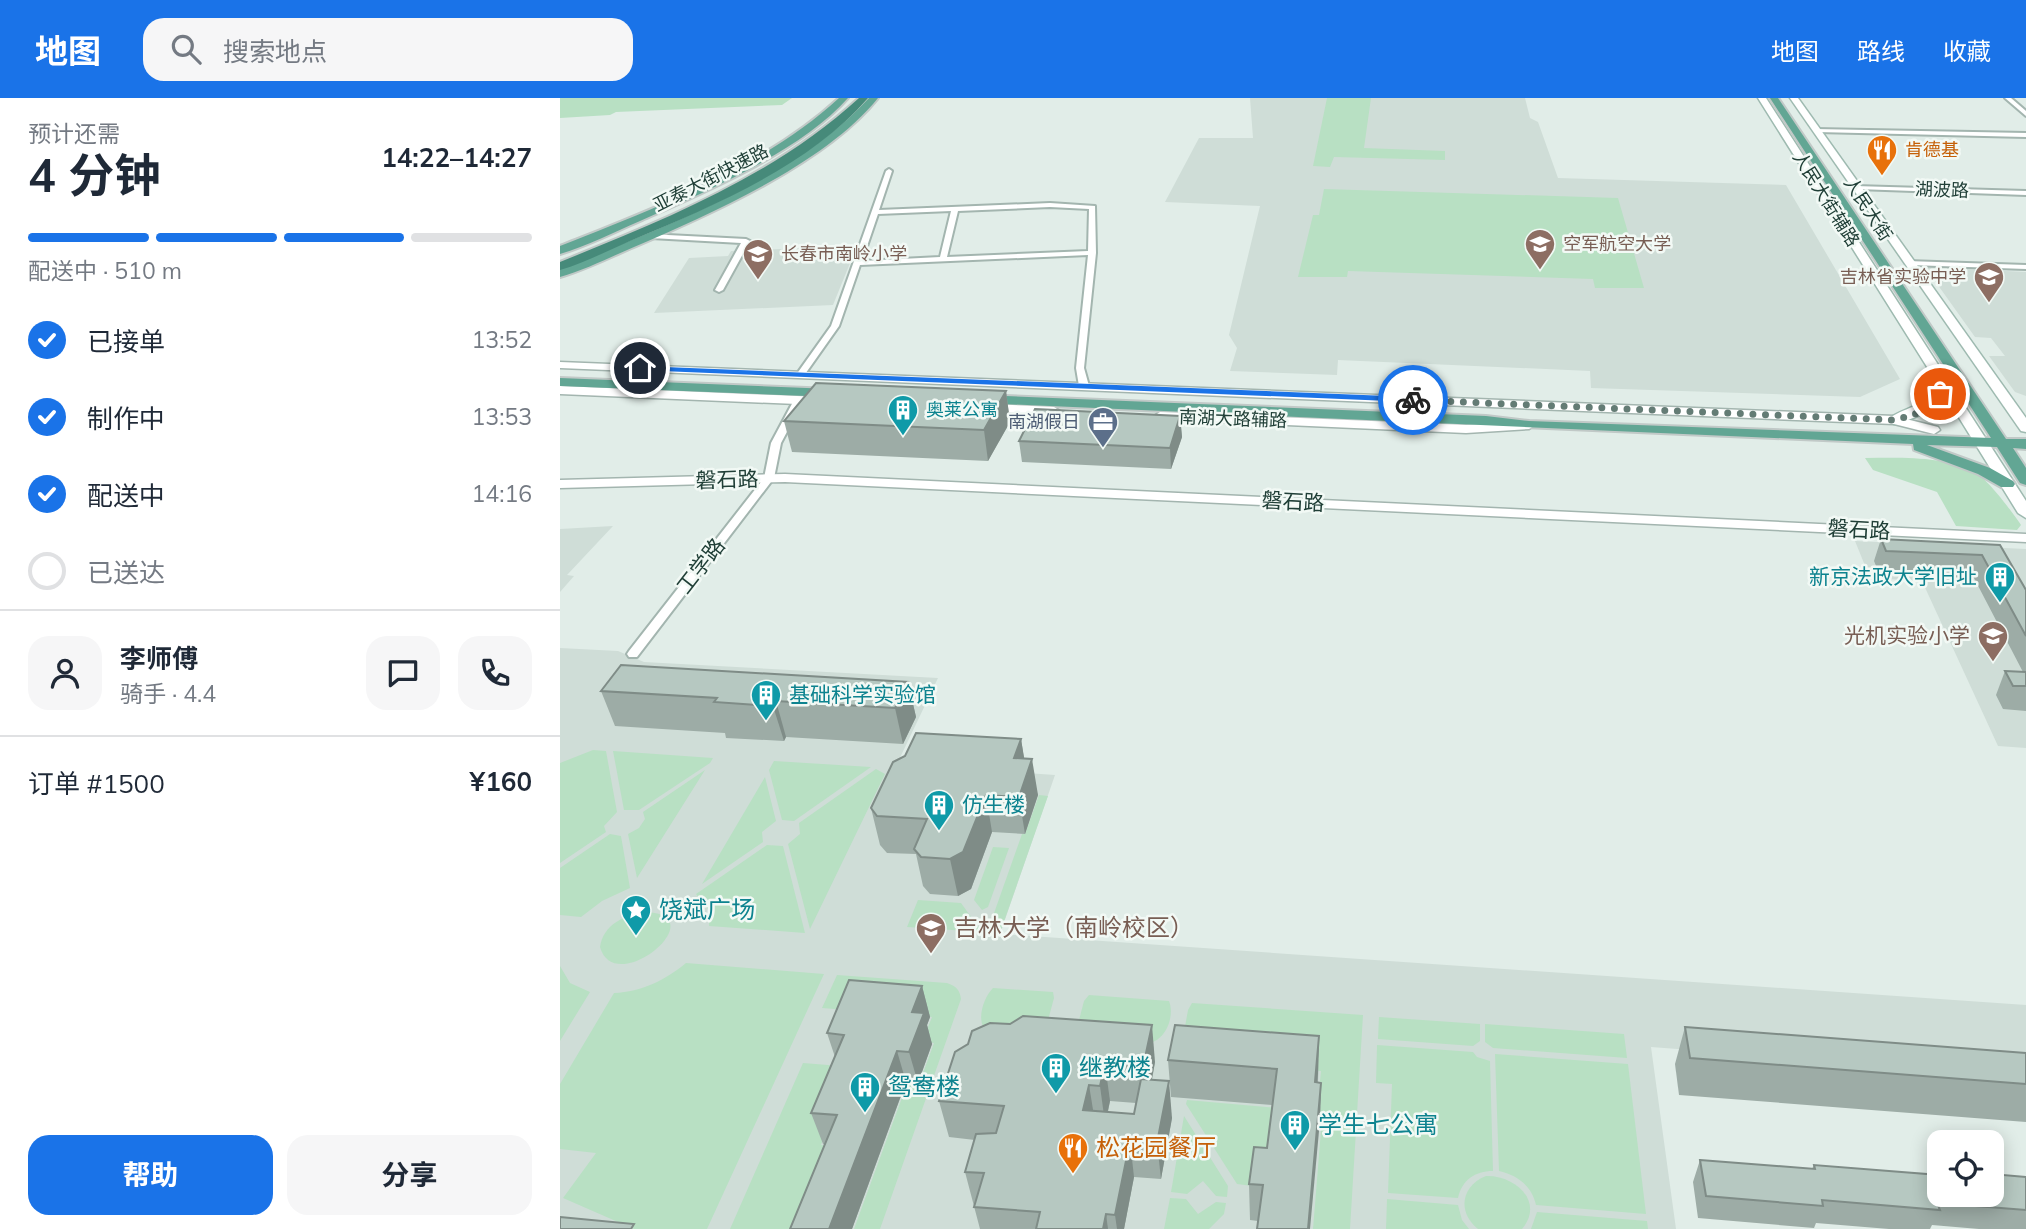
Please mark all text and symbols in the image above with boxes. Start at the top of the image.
search box [143,18,633,81]
text: 地图 [35,30,101,71]
icon: search [167,30,205,68]
text: 搜索地点 [223,35,327,68]
text: 地图 [1771,36,1819,66]
text: 路线 [1857,36,1905,66]
text: 收藏 [1943,36,1991,66]
text: 预计还需 [28,119,120,148]
restaurant icon: 肯德基 [1865,133,1899,177]
place label: 肯德基 [1905,138,1959,161]
street label: 亚泰大街快速路 [649,139,772,216]
text: 14:22–14:27 [381,141,532,174]
text: 4 分钟 [28,146,160,204]
street label: 人民大街辅路 [1788,147,1865,251]
street label: 人民大街 [1839,172,1898,245]
street label: 湖波路 [1915,177,1969,202]
school or university icon: 空军航空大学 [1523,227,1557,271]
place label: 空军航空大学 [1563,232,1671,255]
school or university icon: 长春市南岭小学 [741,237,775,281]
place label: 长春市南岭小学 [781,242,907,265]
text: 配送中 · 510 m [28,256,182,285]
school or university icon: 吉林省实验中学 [1972,260,2006,304]
place label: 吉林省实验中学 [1840,265,1966,288]
icon: check [28,321,66,359]
text: 已接单 [87,325,165,358]
text: 13:52 [472,325,532,354]
pin [610,338,670,398]
icon: home [621,349,659,387]
pin [1910,364,1970,424]
courier [1378,365,1448,435]
icon: bag [1921,375,1959,413]
icon: bike [1394,381,1432,419]
building icon: 奥莱公寓 [886,393,920,437]
icon: check [28,398,66,436]
place label: 奥莱公寓 [926,398,998,421]
text: 制作中 [87,402,165,435]
text: 13:53 [472,402,532,431]
office icon: 南湖假日 [1086,405,1120,449]
street label: 南湖大路辅路 [1179,405,1287,432]
place label: 南湖假日 [1008,410,1080,433]
street label: 磐石路 [695,465,759,493]
icon: check [28,475,66,513]
text: 配送中 [87,479,165,512]
text: 14:16 [472,479,532,508]
street label: 磐石路 [1261,486,1325,516]
street label: 磐石路 [1827,514,1891,544]
street label: 工学路 [671,533,730,598]
text: 已送达 [87,556,165,589]
building icon: 新京法政大学旧址 [1983,560,2017,604]
place label: 新京法政大学旧址 [1809,563,1977,589]
school or university icon: 光机实验小学 [1976,619,2010,663]
place label: 光机实验小学 [1844,622,1970,648]
button: person [28,636,102,710]
button: chat [366,636,440,710]
button: phone [458,636,532,710]
text: 李师傅 [120,642,198,675]
building icon: 基础科学实验馆 [749,678,783,722]
text: 骑手 · 4.4 [120,679,216,708]
place label: 基础科学实验馆 [789,681,936,707]
text: ¥160 [470,765,532,798]
text: 订单 #1500 [28,767,165,800]
building icon: 仿生楼 [922,788,956,832]
place label: 仿生楼 [962,791,1025,817]
place icon: 饶斌广场 [619,893,653,937]
place label: 饶斌广场 [659,894,755,924]
school or university icon: 吉林大学（南岭校区） [914,911,948,955]
place label: 吉林大学（南岭校区） [954,912,1194,942]
building icon: 继教楼 [1039,1051,1073,1095]
place label: 继教楼 [1079,1052,1151,1082]
building icon: 鸳鸯楼 [848,1070,882,1114]
place label: 鸳鸯楼 [888,1071,960,1101]
building icon: 学生七公寓 [1278,1108,1312,1152]
place label: 学生七公寓 [1318,1109,1438,1139]
map controls [1927,1130,2004,1207]
button: locate [1927,1130,2004,1207]
restaurant icon: 松花园餐厅 [1056,1131,1090,1175]
place label: 松花园餐厅 [1096,1132,1216,1162]
button: 帮助 [28,1135,273,1215]
button: 分享 [287,1135,532,1215]

